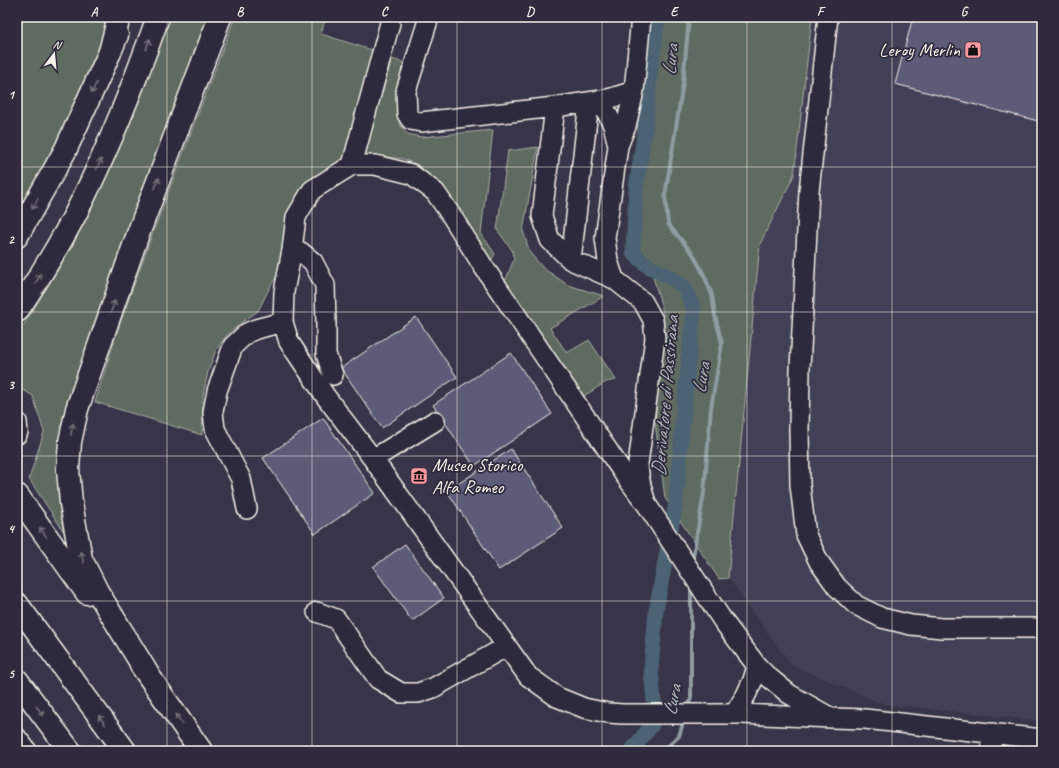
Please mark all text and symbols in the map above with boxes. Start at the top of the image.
text: A [91,4,99,20]
text: B [237,4,245,20]
text: C [381,4,389,20]
text: D [526,4,535,20]
text: E [671,4,680,20]
text: F [817,4,826,20]
text: G [961,4,969,20]
north arrow [34,34,74,74]
text: N [52,37,64,53]
one-way arrow [145,38,153,50]
place label: Leroy Merlin [879,38,960,62]
shop icon: Leroy Merlin [963,40,983,60]
water label: Lura [656,42,684,76]
one-way arrow [90,81,97,93]
text: 1 [8,87,16,103]
one-way arrow [96,158,103,170]
one-way arrow [153,178,161,190]
one-way arrow [31,198,39,210]
text: 2 [8,232,15,248]
one-way arrow [35,273,43,285]
one-way arrow [109,300,117,312]
water label: Derivatore di Passirana [646,313,685,477]
water label: Lura [686,359,716,395]
text: 3 [8,377,15,393]
one-way arrow [69,423,77,436]
place label: Museo Storico Alfa Romeo [432,453,524,499]
museum icon: Museo Storico Alfa Romeo [409,466,429,486]
text: 4 [8,521,16,537]
one-way arrow [39,527,47,538]
one-way arrow [78,551,85,564]
text: 5 [8,666,15,682]
water label: Lura [657,681,688,717]
one-way arrow [36,705,44,716]
one-way arrow [98,714,106,725]
one-way arrow [175,714,183,725]

